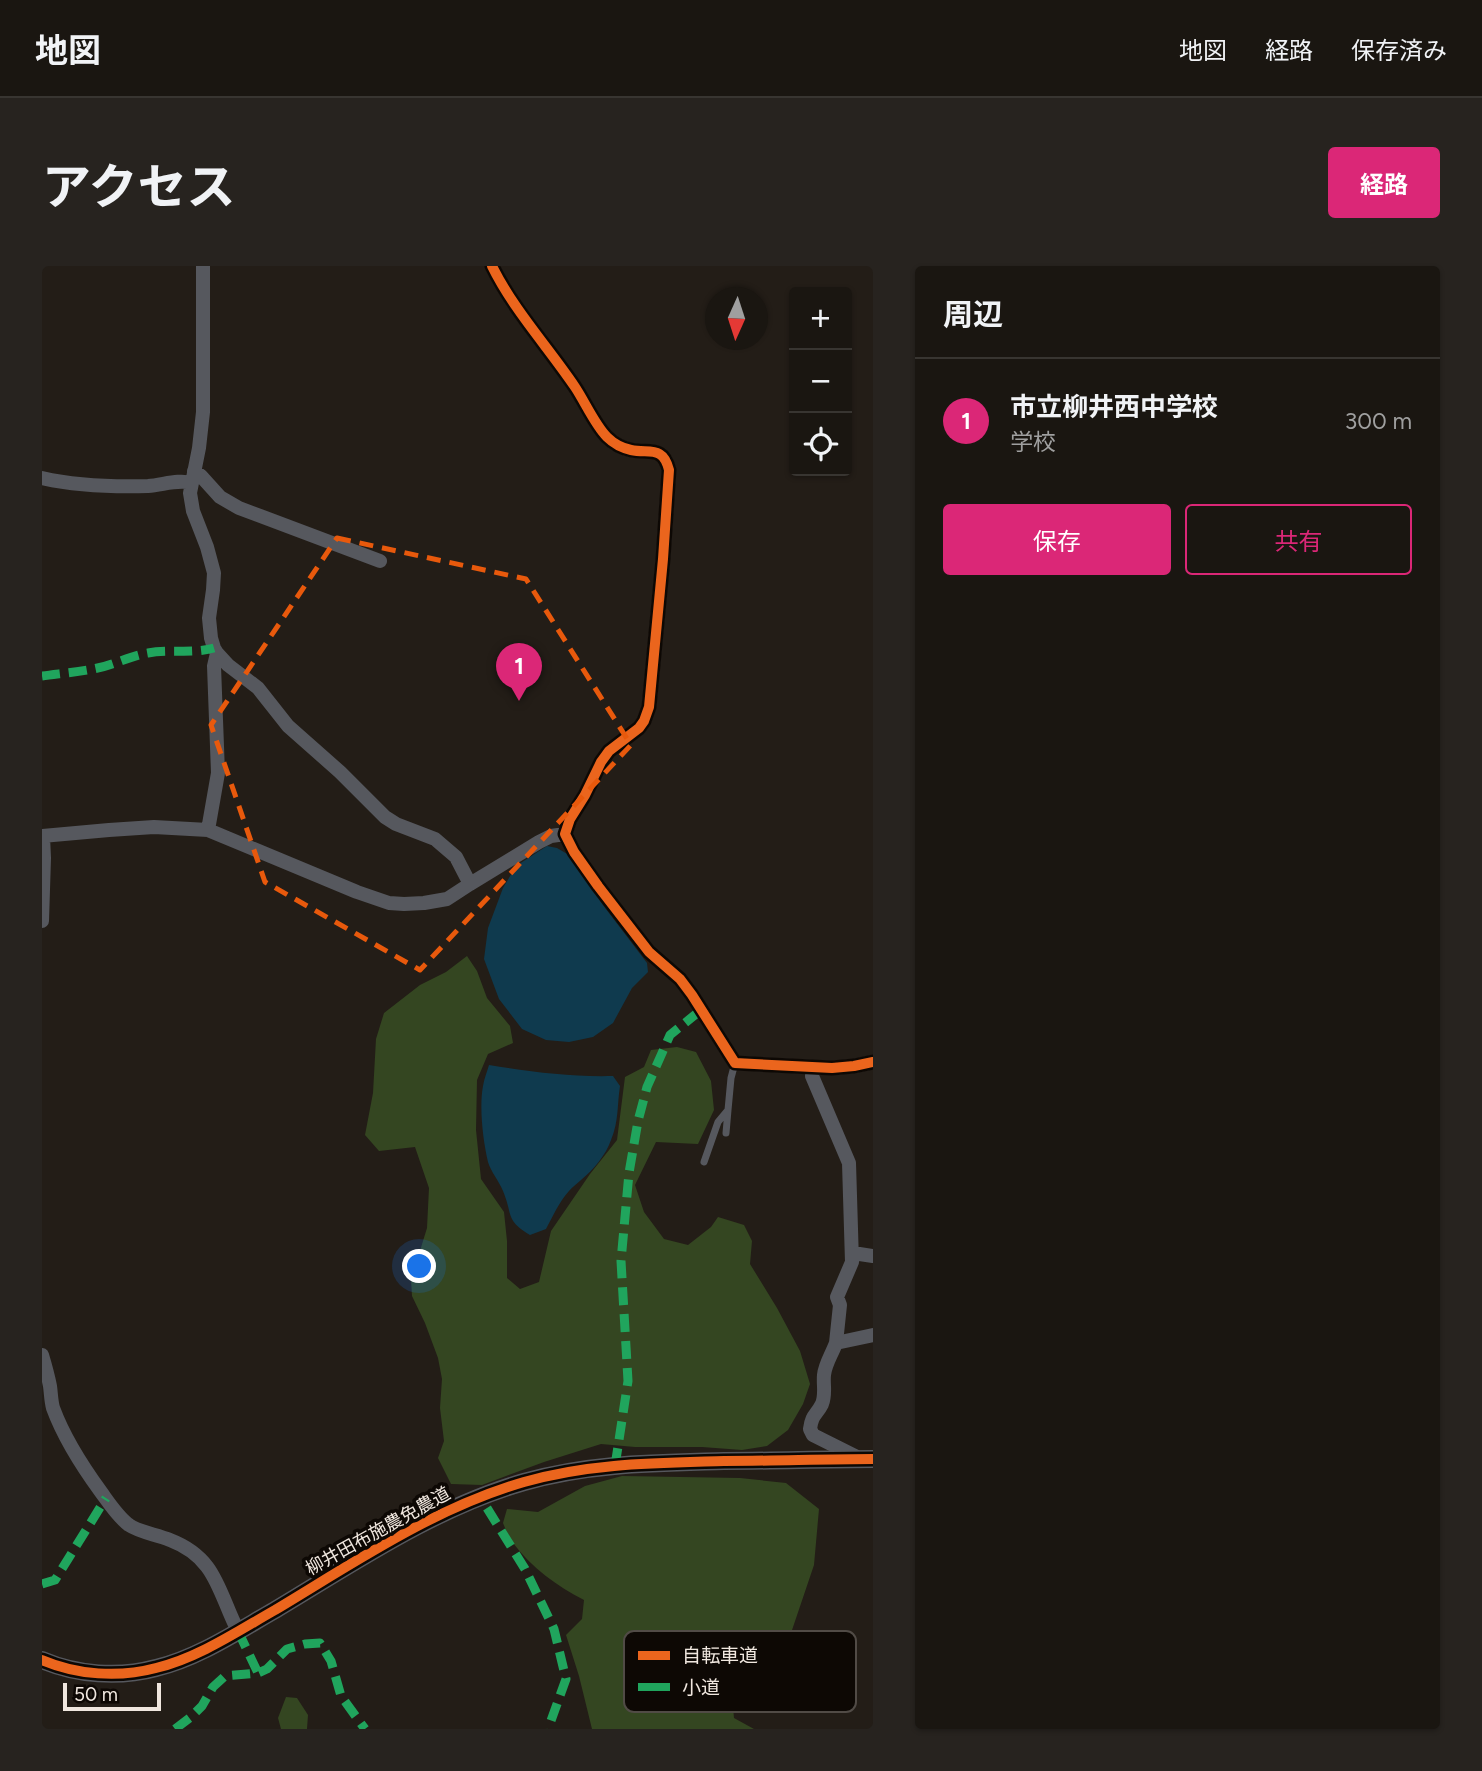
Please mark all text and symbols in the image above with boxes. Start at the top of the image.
text: 地図 [35,31,101,70]
text: 地図 [1179,36,1227,65]
text: 経路 [1265,36,1313,65]
text: 保存済み [1351,36,1447,65]
button: 経路 [1328,147,1440,218]
text: アクセス [42,157,236,216]
north arrow [705,287,768,350]
map controls [789,287,852,476]
button: + [789,287,852,350]
text: 周辺 [943,296,1003,333]
button: − [789,350,852,413]
text: 市立柳井西中学校 [1010,391,1218,423]
text: 1 [961,407,971,435]
text: 300 m [1345,407,1412,435]
button: locate [789,413,852,476]
text: 学校 [1010,428,1056,456]
button: 保存 [943,504,1171,575]
button: 共有 [1185,504,1412,575]
pin: 1 [496,643,542,701]
your location [402,1249,436,1283]
street label: 柳井田布施農免農道 [302,1482,454,1580]
legend [624,1631,856,1712]
text: 自転車道 [682,1644,758,1667]
text: 小道 [682,1676,720,1699]
scale bar [63,1680,161,1712]
text: 50 m [74,1683,118,1706]

